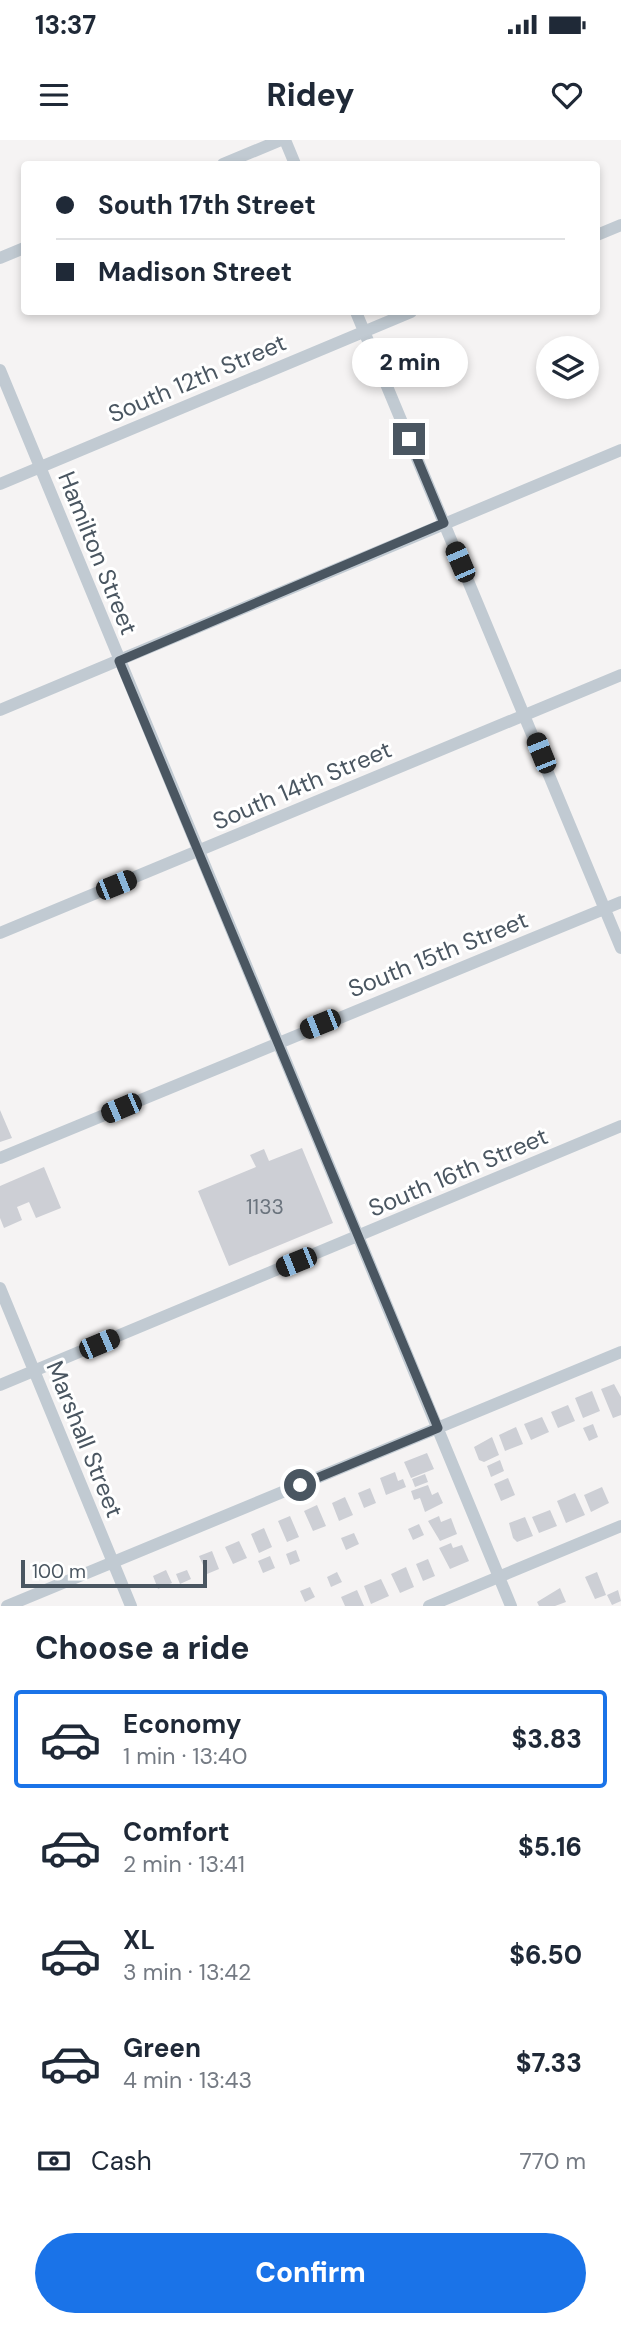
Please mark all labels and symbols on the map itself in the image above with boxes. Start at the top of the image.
street label: South 12th Street [103,327,291,429]
callout: 2 min [351,338,467,386]
route end [393,423,425,455]
street label: Hamilton Street [51,467,145,639]
car [443,539,478,585]
car [524,730,559,776]
street label: South 14th Street [208,733,396,837]
car [93,867,140,903]
street label: South 15th Street [344,904,532,1004]
car [297,1006,344,1042]
car [98,1090,145,1126]
street label: South 16th Street [364,1120,552,1224]
house number: 1133 [246,1193,284,1221]
car [273,1244,320,1280]
car [76,1326,123,1362]
street label: Marshall Street [40,1356,130,1522]
route start [284,1469,316,1501]
scale bar [21,1557,206,1589]

